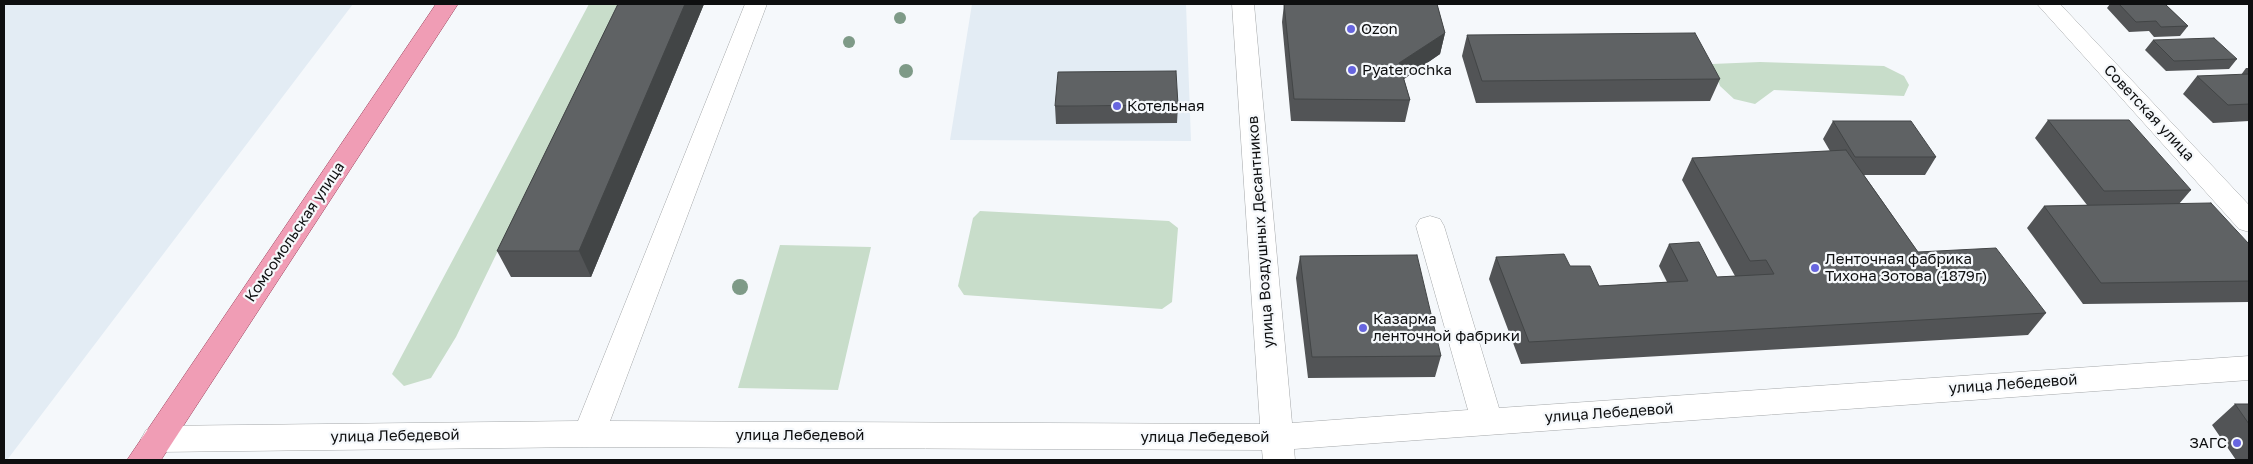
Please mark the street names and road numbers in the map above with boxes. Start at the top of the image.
street label: Советская улица [2100,61,2198,165]
street label: улица Воздушных Десантников [1244,115,1278,349]
street label: Комсомольская улица [241,159,349,305]
street label: улица Лебедевой [1948,371,2078,397]
street label: улица Лебедевой [1544,400,1674,426]
street label: улица Лебедевой [330,426,460,446]
street label: улица Лебедевой [736,426,864,444]
street label: улица Лебедевой [1141,428,1269,446]

